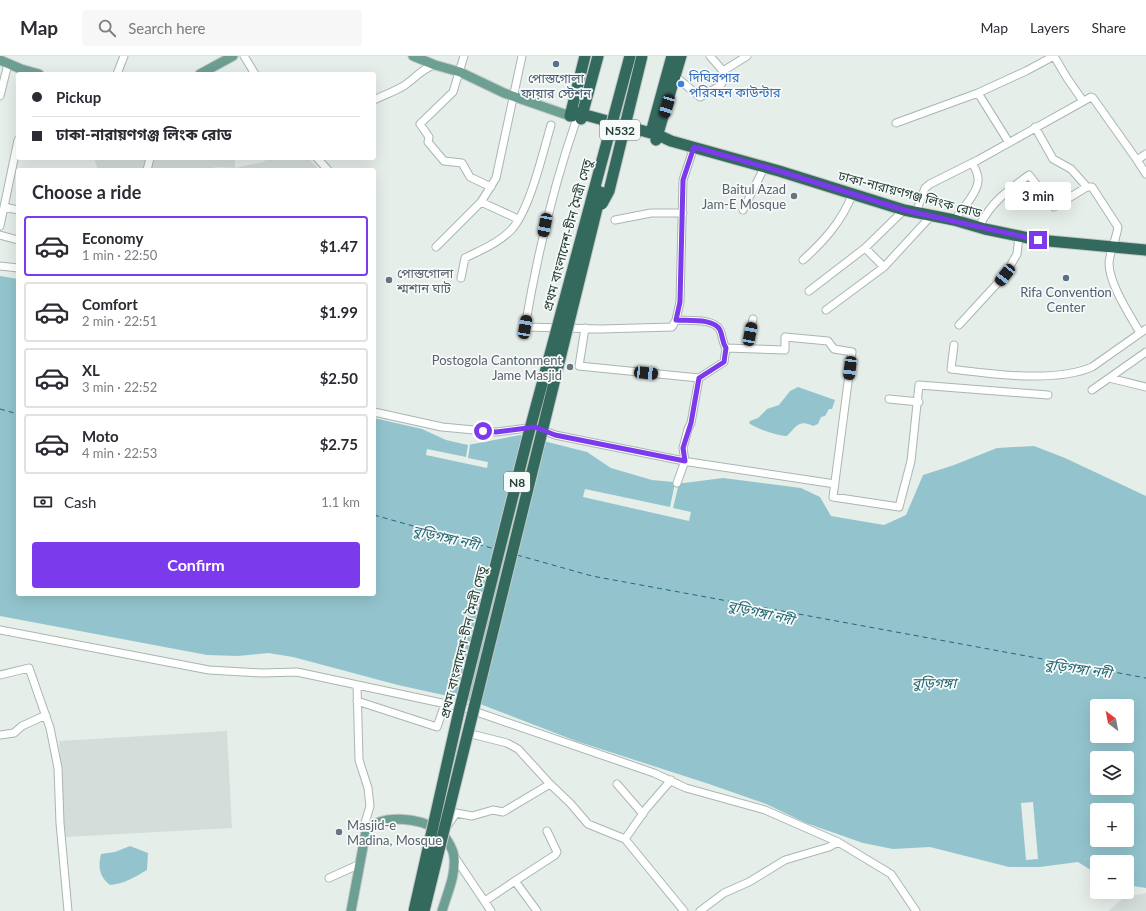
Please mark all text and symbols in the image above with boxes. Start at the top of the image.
search box [82,10,362,46]
text: Map [20,16,58,39]
icon: search [96,17,118,39]
text: Search here [128,19,206,37]
text: Map [980,19,1008,36]
text: Layers [1030,19,1070,36]
text: Share [1092,19,1126,36]
marker: পোস্তগোলা ফায়ার স্টেশন [551,59,561,69]
place label: দিঘিরপার পরিবহন কাউন্টার [688,69,781,100]
place label: পোস্তগোলা ফায়ার স্টেশন [520,70,591,101]
marker: দিঘিরপার পরিবহন কাউন্টার [676,79,686,89]
text: Pickup [56,88,101,106]
car [658,93,676,119]
road number: N532 [600,120,640,140]
text: ঢাকা-নারায়ণগঞ্জ লিংক রোড [56,125,231,143]
street label: প্রথম বাংলাদেশ-চীন মৈত্রী সেতু [539,156,596,313]
street label: ঢাকা-নারায়ণগঞ্জ লিংক রোড [836,167,984,221]
text: Choose a ride [32,181,141,203]
place label: Baitul Azad Jam-E Mosque [702,181,786,212]
callout: 3 min [1005,182,1071,210]
text: 3 min [1022,188,1054,204]
marker: Baitul Azad Jam-E Mosque [789,191,799,201]
car [537,212,553,238]
icon: car [34,228,70,264]
text: Economy [82,229,143,247]
route end [1029,231,1047,249]
text: $1.47 [320,237,358,255]
text: 1 min · 22:50 [82,247,157,263]
car [993,262,1017,288]
place label: পোস্তগোলা শ্মশান ঘাট [396,265,454,296]
marker: Rifa Convention Center [1061,273,1071,283]
marker: পোস্তগোলা শ্মশান ঘাট [384,275,394,285]
place label: Rifa Convention Center [1020,284,1112,315]
icon: car [34,294,70,330]
text: Comfort [82,295,138,313]
text: $1.99 [320,303,358,321]
text: 2 min · 22:51 [82,313,157,329]
car [517,314,533,340]
car [742,321,758,347]
place label: Postogola Cantonment Jame Masjid [432,352,562,383]
car [843,355,857,381]
icon: car [34,360,70,396]
text: XL [82,361,100,379]
marker: Postogola Cantonment Jame Masjid [565,362,575,372]
car [633,366,659,380]
text: $2.50 [320,369,358,387]
text: 3 min · 22:52 [82,379,157,395]
route start [474,422,492,440]
icon: car [34,426,70,462]
text: Moto [82,427,119,445]
text: $2.75 [320,435,358,453]
text: 4 min · 22:53 [82,445,157,461]
road number: N8 [504,472,530,492]
icon: cash [32,491,54,513]
text: Cash [64,493,96,511]
text: 1.1 km [321,494,360,510]
water label: বুড়িগঙ্গা নদী [411,521,484,555]
button: Confirm [32,542,360,588]
street label: প্রথম বাংলাদেশ-চীন মৈত্রী সেতু [436,563,491,720]
water label: বুড়িগঙ্গা নদী [726,596,799,630]
water label: বুড়িগঙ্গা নদী [1043,655,1116,683]
water label: বুড়িগঙ্গা [912,674,959,692]
north arrow [1090,699,1134,743]
map controls [1090,699,1134,899]
button: layers [1090,751,1134,795]
button: + [1090,803,1134,847]
place label: Masjid-e Madina, Mosque [347,817,442,848]
marker: Masjid-e Madina, Mosque [334,827,344,837]
button: − [1090,855,1134,899]

